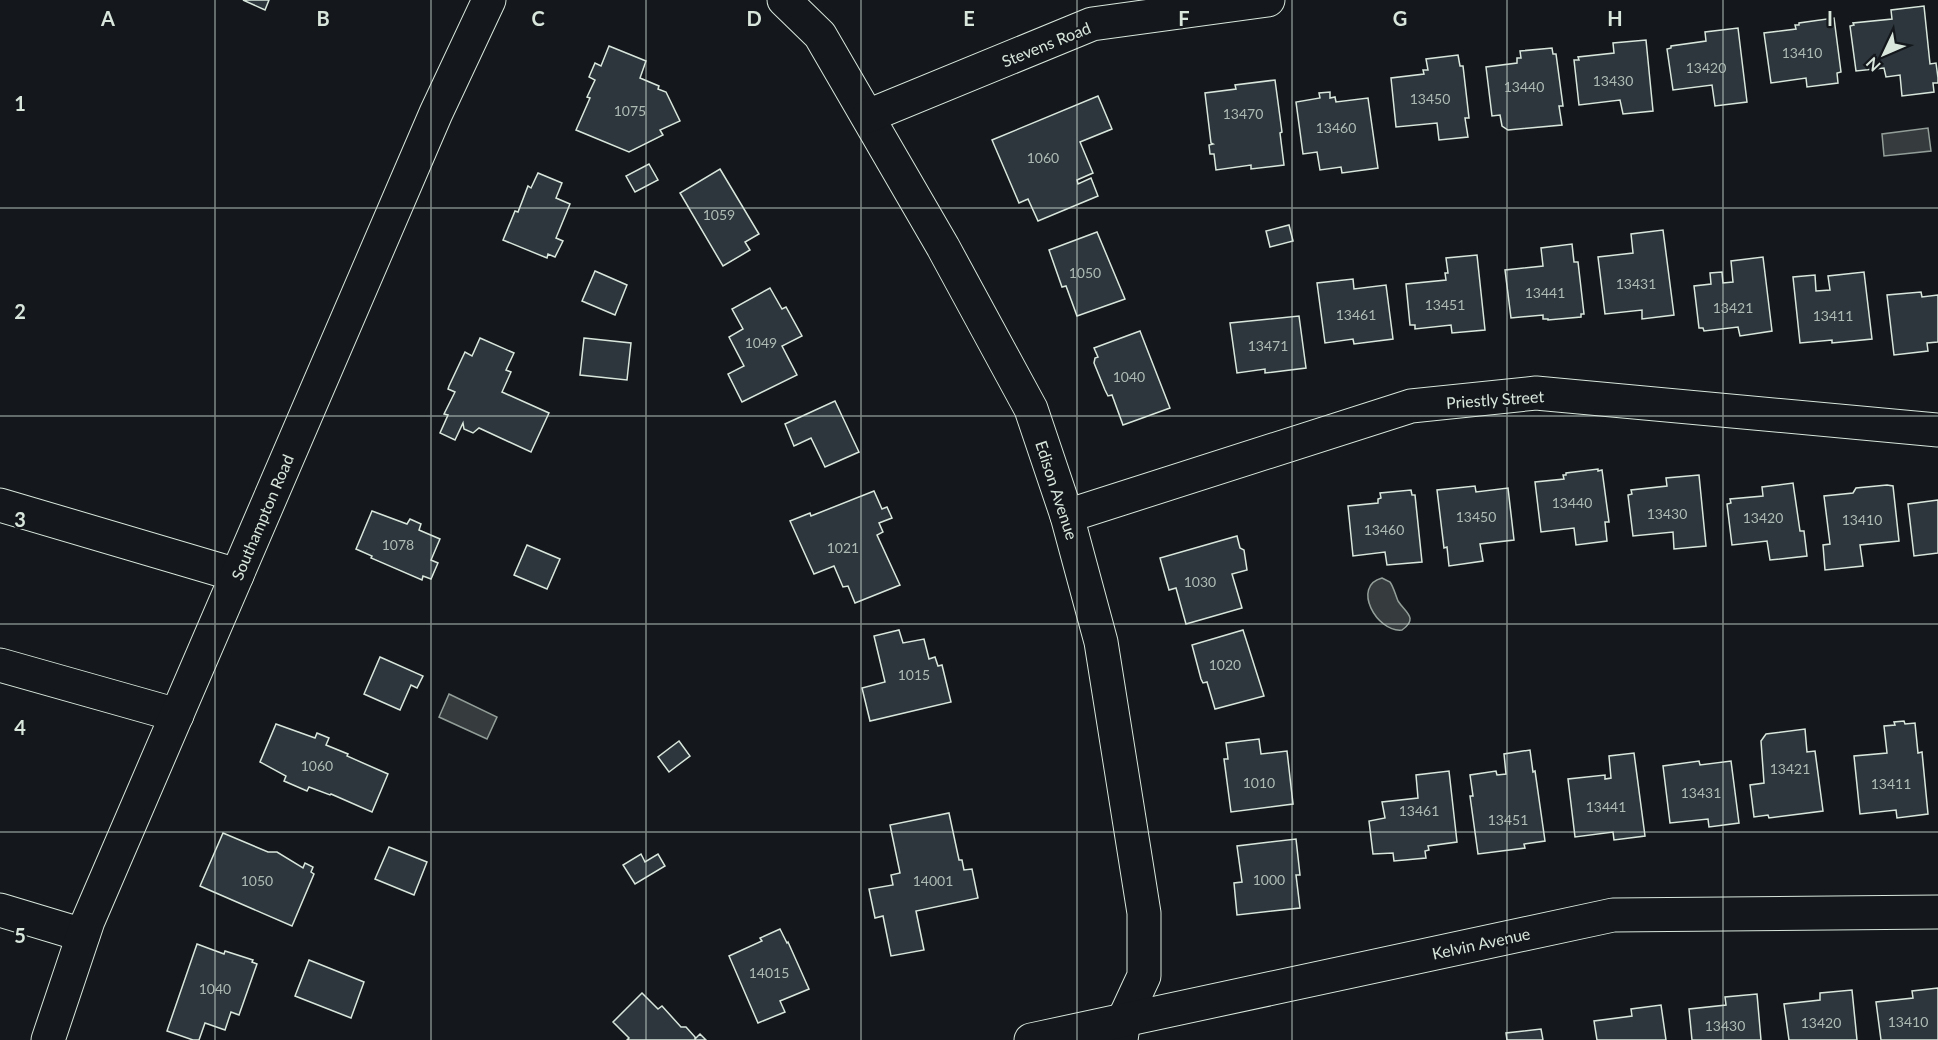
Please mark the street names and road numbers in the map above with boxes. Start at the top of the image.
street label: Stevens Road [999,18,1093,70]
street label: Priestly Street [1445,386,1545,412]
street label: Edison Avenue [1032,438,1082,542]
street label: Southampton Road [227,451,297,583]
street label: Kelvin Avenue [1430,923,1532,963]

